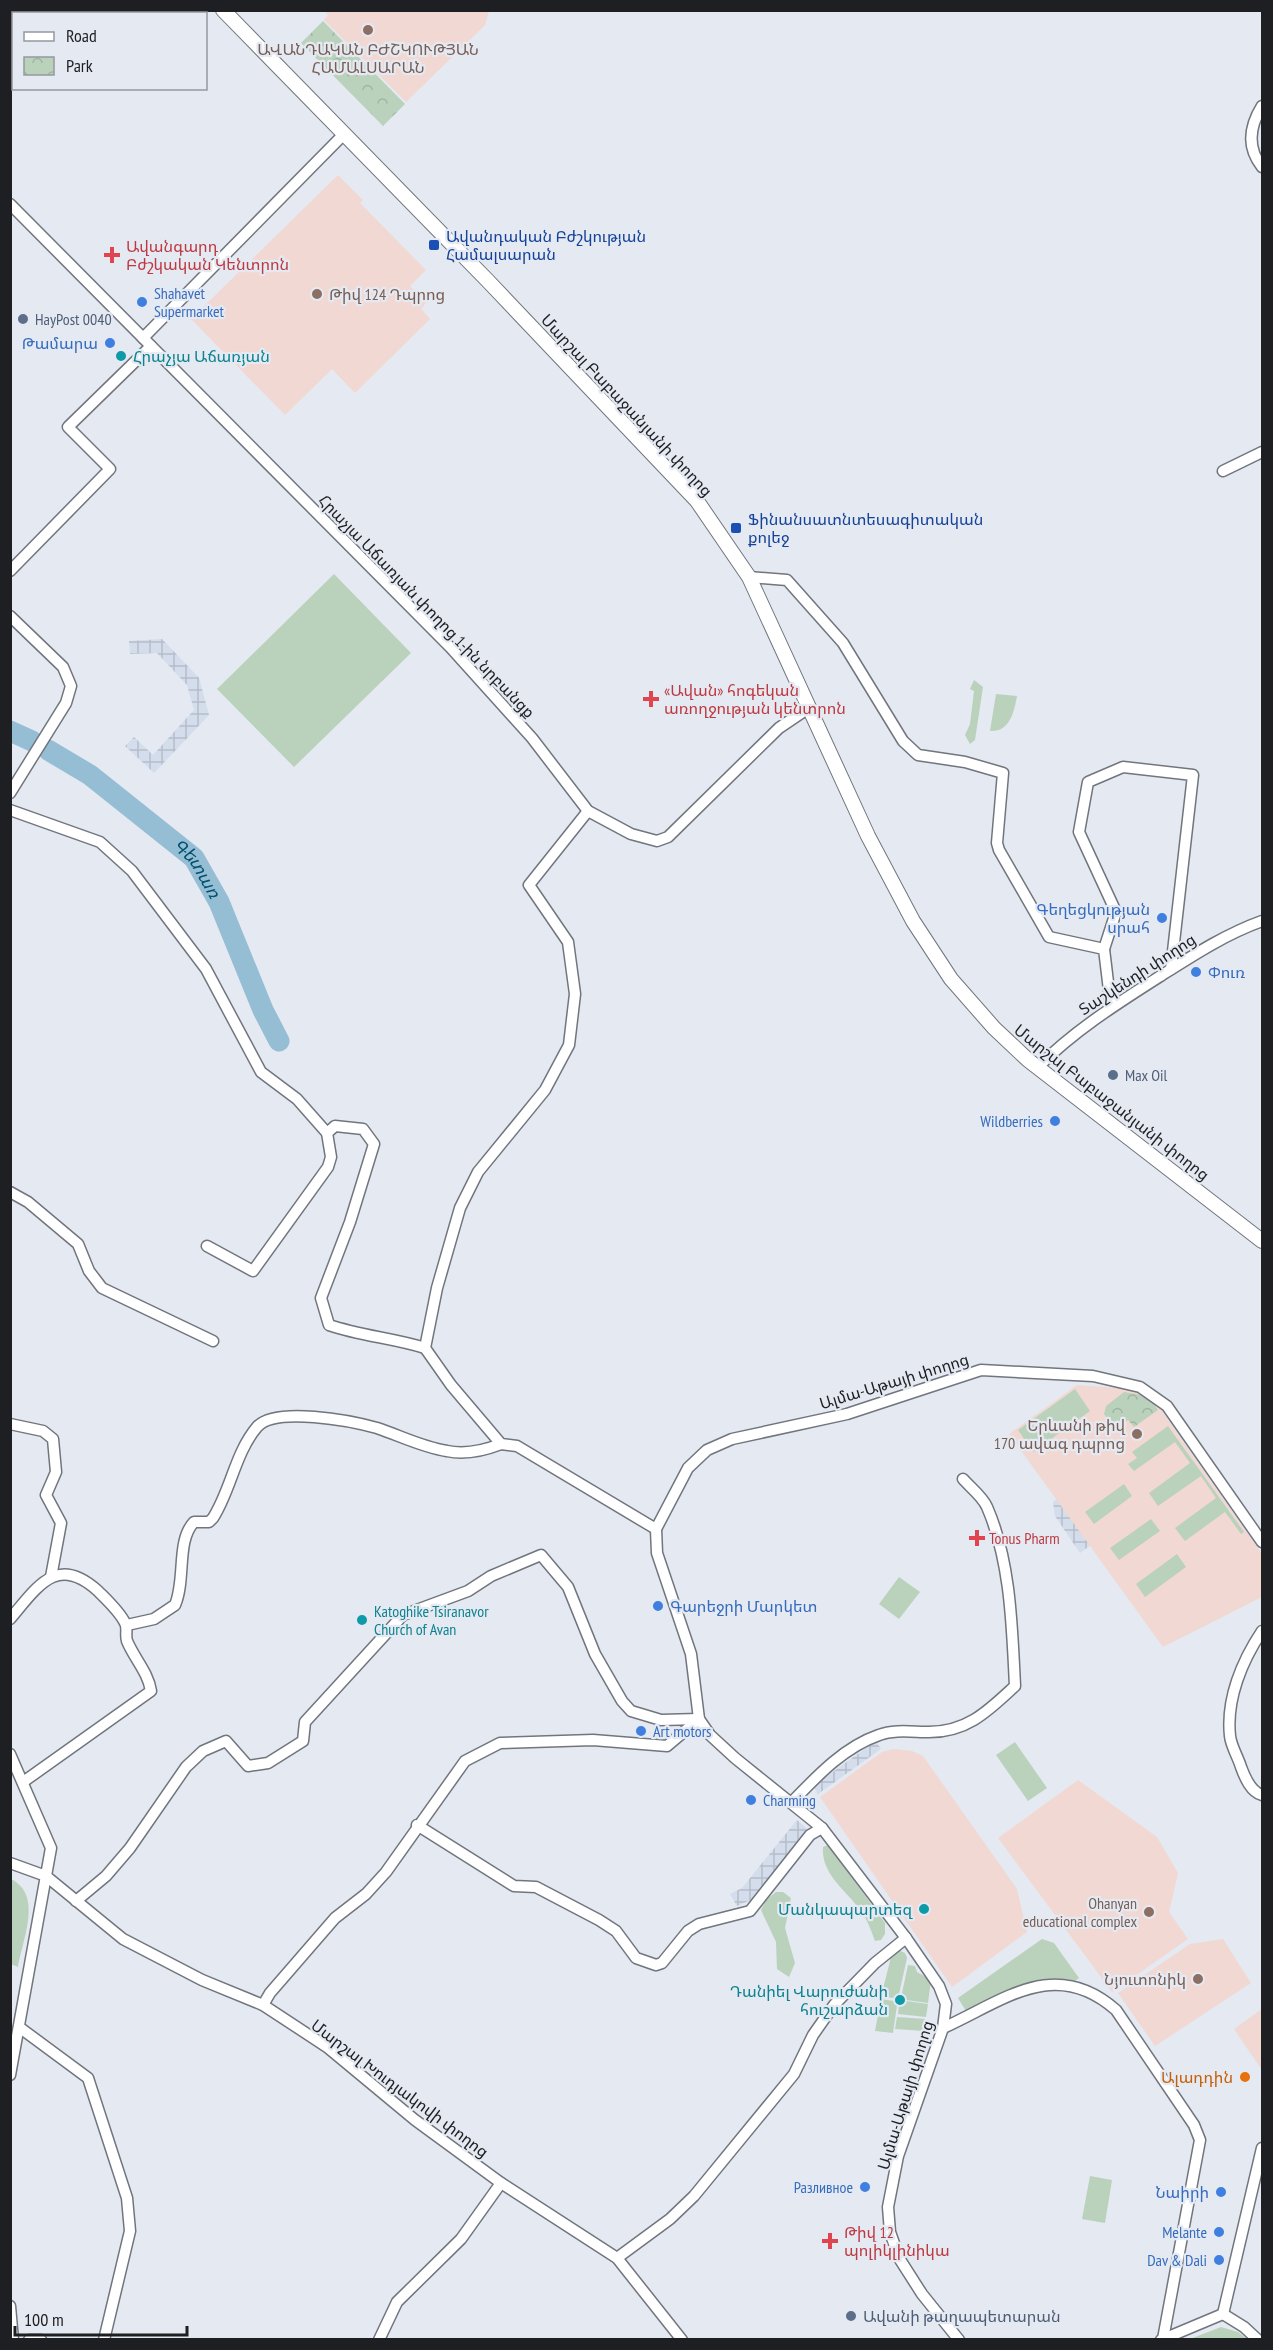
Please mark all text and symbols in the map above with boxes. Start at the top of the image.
legend [12,12,207,90]
marker: ԱՎԱՆԴԱԿԱՆ ԲԺՇԿՈՒԹՅԱՆ ՀԱՄԱԼՍԱՐԱՆ [361,23,375,37]
text: Road [66,24,97,47]
place label: ԱՎԱՆԴԱԿԱՆ ԲԺՇԿՈՒԹՅԱՆ ՀԱՄԱԼՍԱՐԱՆ [257,39,479,77]
text: Park [66,54,93,77]
place label: Ավանդական Բժշկության Համալսարան [446,226,646,264]
place label: Ավանգարդ Բժշկական Կենտրոն [126,236,289,274]
marker: Ավանդական Բժշկության Համալսարան [427,238,441,252]
marker: Ավանգարդ Բժշկական Կենտրոն [103,246,121,264]
place label: Shahavet Supermarket [154,283,225,321]
place label: Թիվ 124 Դպրոց [329,284,445,304]
marker: Թիվ 124 Դպրոց [310,287,324,301]
marker: Shahavet Supermarket [135,295,149,309]
place label: HayPost 0040 [35,309,112,329]
street label: Մարշալ Բաբաջանյանի փողոց [537,309,717,501]
marker: HayPost 0040 [16,312,30,326]
place label: Թամարա [22,333,98,353]
marker: Թամարա [103,336,117,350]
place label: Հրաչյա Աճառյան [133,346,270,366]
marker: Հրաչյա Աճառյան [114,349,128,363]
street label: Հրաչյա Աճառյան փողոց 1-ին նրբանցք [315,490,539,722]
place label: Ֆինանսատնտեսագիտական քոլեջ [748,509,983,547]
marker: Ֆինանսատնտեսագիտական քոլեջ [729,521,743,535]
place label: «Ավան» հոգեկան առողջության կենտրոն [664,680,846,718]
marker: «Ավան» հոգեկան առողջության կենտրոն [642,690,660,708]
water label: Գետառ [168,833,227,903]
place label: Գեղեցկության սրահ [1036,899,1150,937]
marker: Գեղեցկության սրահ [1155,911,1169,925]
street label: Տաշկենդի փողոց [1075,929,1199,1019]
place label: Փուռ [1208,962,1245,982]
marker: Փուռ [1189,965,1203,979]
street label: Մարշալ Բաբաջանյանի փողոց [1010,1019,1214,1185]
place label: Max Oil [1125,1065,1167,1085]
marker: Max Oil [1106,1068,1120,1082]
place label: Wildberries [980,1111,1043,1131]
marker: Wildberries [1048,1114,1062,1128]
street label: Ալմա-Աթայի փողոց [817,1349,971,1413]
place label: Երևանի թիվ 170 ավագ դպրոց [994,1415,1125,1453]
marker: Երևանի թիվ 170 ավագ դպրոց [1130,1427,1144,1441]
place label: Tonus Pharm [989,1528,1060,1548]
marker: Tonus Pharm [970,1531,984,1545]
place label: Գարեջրի Մարկետ [670,1596,817,1616]
marker: Գարեջրի Մարկետ [651,1599,665,1613]
place label: Katoghike Tsiranavor Church of Avan [374,1601,489,1639]
marker: Katoghike Tsiranavor Church of Avan [355,1613,369,1627]
place label: Art motors [653,1721,711,1741]
marker: Art motors [634,1724,648,1738]
place label: Charming [763,1790,816,1810]
marker: Charming [744,1793,758,1807]
place label: Ohanyan educational complex [1023,1893,1137,1931]
place label: Մանկապարտեզ [778,1899,913,1919]
marker: Մանկապարտեզ [917,1902,931,1916]
marker: Ohanyan educational complex [1142,1905,1156,1919]
place label: Նյուտոնիկ [1104,1969,1186,1989]
marker: Նյուտոնիկ [1191,1972,1205,1986]
place label: Դանիել Վարուժանի հուշարձան [730,1981,888,2019]
marker: Դանիել Վարուժանի հուշարձան [893,1993,907,2007]
street label: Մարշալ Խուդյակովի փողոց [307,2015,493,2161]
street label: Ալմա-Աթայի փողոց [873,2018,937,2172]
place label: Ալադդին [1161,2067,1233,2087]
marker: Ալադդին [1238,2070,1252,2084]
place label: Разливное [794,2177,853,2197]
marker: Разливное [858,2180,872,2194]
place label: Նաիրի [1156,2182,1209,2202]
marker: Նաիրի [1214,2185,1228,2199]
place label: Թիվ 12 պոլիկլինիկա [844,2222,950,2260]
place label: Melante [1162,2222,1207,2242]
marker: Melante [1212,2225,1226,2239]
marker: Թիվ 12 պոլիկլինիկա [821,2232,839,2250]
place label: Dav & Dali [1147,2250,1207,2270]
marker: Dav & Dali [1212,2253,1226,2267]
scale bar [15,2299,188,2337]
place label: Ավանի թաղապետարան [863,2306,1061,2326]
text: 100 m [24,2308,64,2331]
marker: Ավանի թաղապետարան [844,2309,858,2323]

